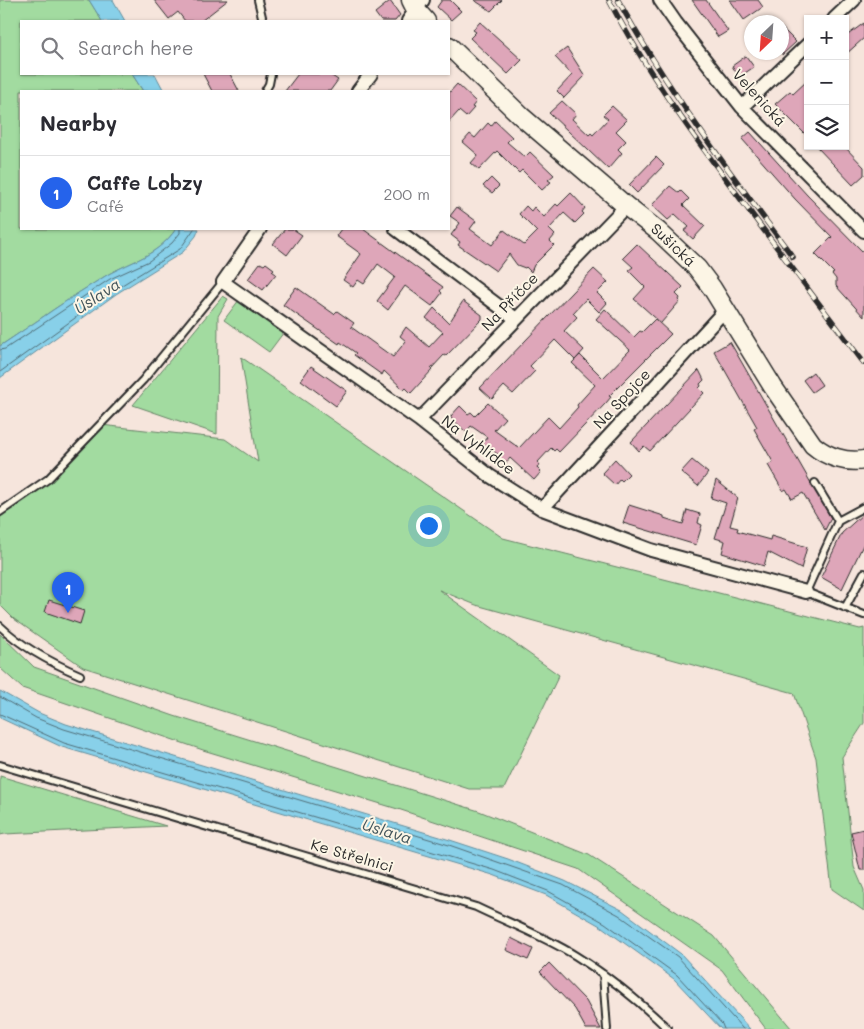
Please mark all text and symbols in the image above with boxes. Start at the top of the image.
north arrow [744,15,789,60]
map controls [804,15,849,150]
button: + [804,15,849,60]
search box [20,20,450,75]
icon: search [38,34,66,62]
text: Search here [78,35,194,60]
button: − [804,60,849,105]
street label: Velenická [729,64,791,130]
button: layers [804,105,849,150]
text: Nearby [40,109,117,136]
text: Caffe Lobzy [87,170,203,195]
text: 1 [52,183,60,204]
text: 200 m [383,183,430,204]
text: Café [87,195,124,216]
street label: Sušická [647,218,700,271]
street label: Na Příčce [477,268,542,335]
water label: Úslava [70,273,124,318]
street label: Na Spojce [588,364,654,433]
street label: Na Vyhlídce [438,410,519,478]
your location [416,513,442,539]
pin: 1 [52,572,84,613]
water label: Úslava [360,813,415,848]
street label: Ke Střelnici [309,834,396,876]

